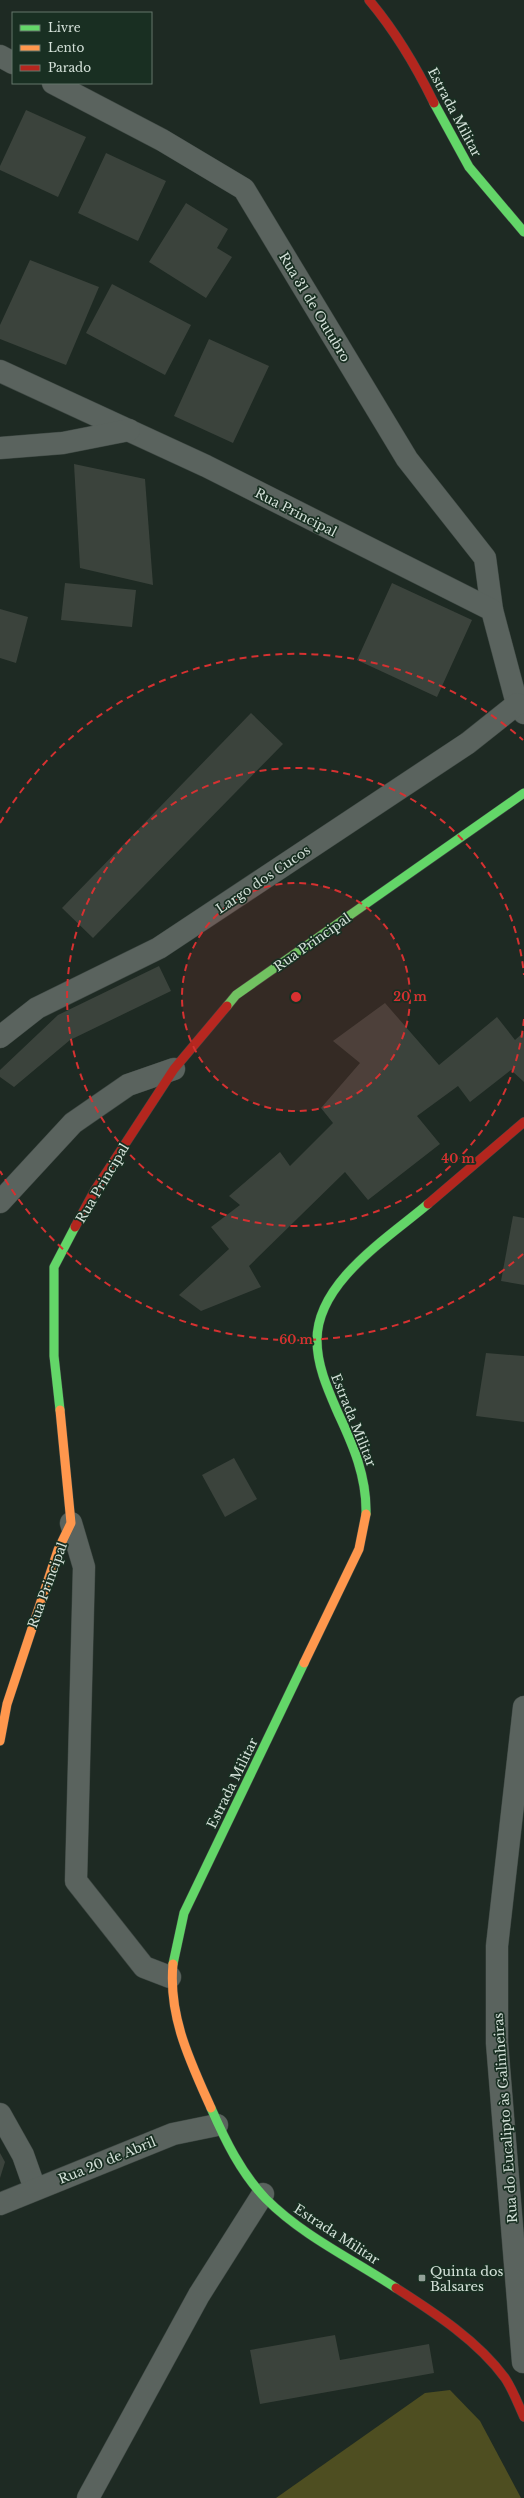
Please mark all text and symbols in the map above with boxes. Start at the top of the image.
legend [12,12,152,84]
text: Livre [48,20,81,35]
text: Lento [48,40,84,55]
text: Parado [48,60,91,75]
street label: Estrada Militar [424,65,486,161]
street label: Rua 31 de Outubro [275,249,354,365]
street label: Rua Principal [252,484,340,540]
street label: Largo dos Cucos [213,841,314,917]
street label: Rua Principal [271,910,354,975]
text: 20 m [393,989,427,1004]
centre of rings [289,990,303,1004]
street label: Rua Principal [72,1140,133,1226]
text: 40 m [441,1151,475,1166]
text: 60 m [279,1332,314,1347]
street label: Estrada Militar [327,1371,380,1470]
street label: Rua Principal [24,1540,71,1630]
street label: Estrada Militar [203,1734,262,1831]
street label: Rua do Eucalipto às Galinheiras [490,2012,521,2224]
street label: Rua 20 de Abril [56,2133,158,2188]
street label: Estrada Militar [291,2200,383,2269]
place label: Quinta dos Balsares [430,2263,503,2295]
marker: Quinta dos Balsares [417,2273,427,2283]

